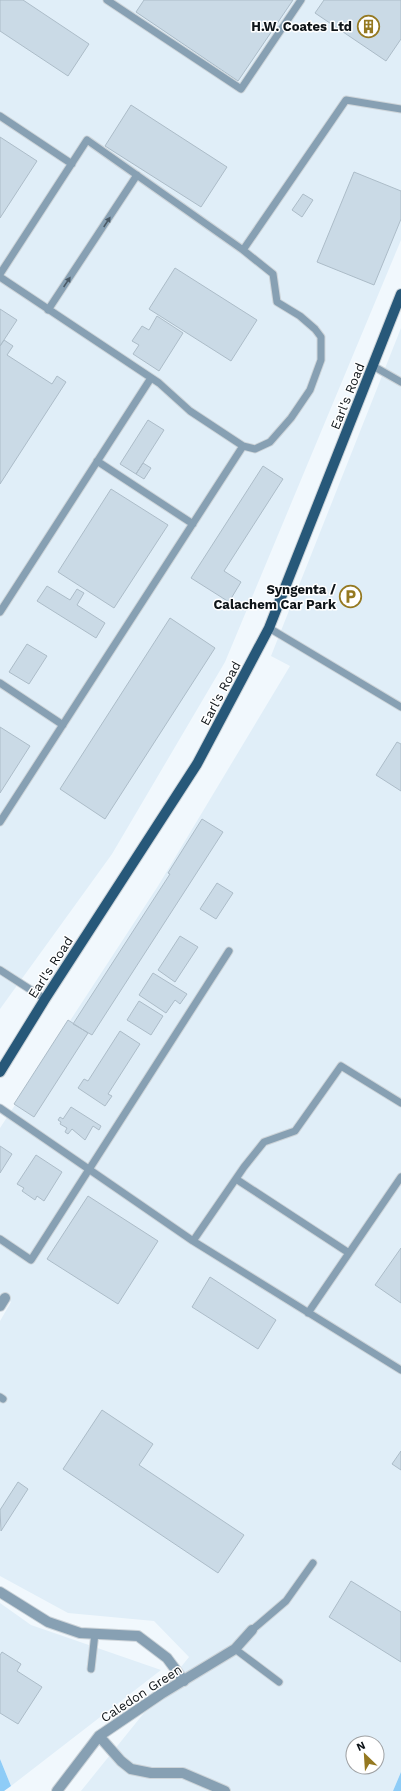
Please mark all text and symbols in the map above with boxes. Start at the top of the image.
building icon: H.W. Coates Ltd [355,13,381,39]
place label: H.W. Coates Ltd [251,19,352,34]
one-way arrow [103,217,111,227]
one-way arrow [63,277,71,287]
street label: Earl's Road [327,361,368,432]
place label: Syngenta / Calachem Car Park [214,582,337,612]
parking icon: Syngenta / Calachem Car Park [338,583,364,609]
street label: Earl's Road [197,659,244,728]
street label: Earl's Road [25,934,76,1001]
street label: Caledon Green [98,1662,185,1725]
north arrow [345,1735,385,1775]
text: N [355,1739,367,1754]

